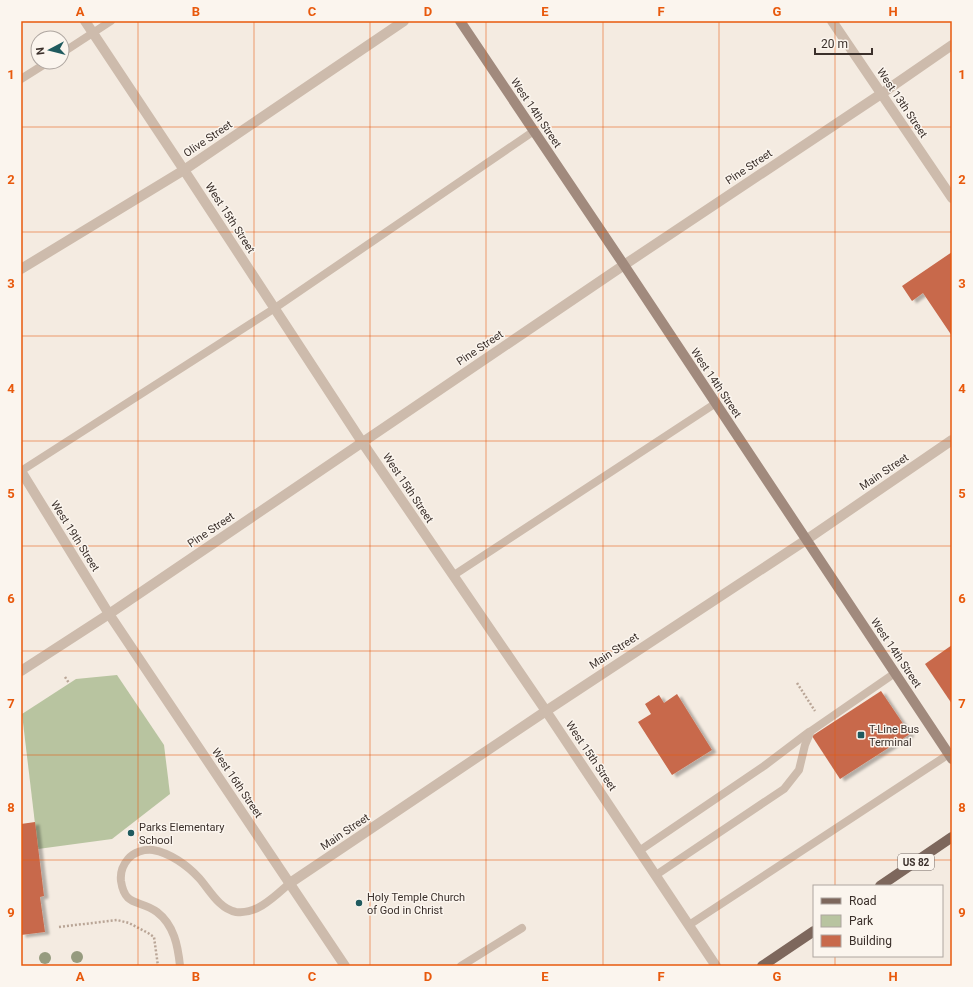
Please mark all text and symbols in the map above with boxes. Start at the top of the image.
text: A [76,4,85,19]
text: B [192,4,200,19]
text: C [308,4,317,19]
text: D [424,4,432,19]
text: E [541,4,549,19]
text: F [657,4,665,19]
text: G [773,4,782,19]
text: H [888,4,898,19]
north arrow [30,30,70,70]
scale bar [815,30,872,56]
text: 20 m [821,37,848,51]
text: N [34,46,47,56]
street label: West 13th Street [874,66,930,141]
text: 1 [7,67,15,82]
text: 1 [958,67,966,82]
street label: West 14th Street [508,76,564,151]
street label: Olive Street [181,118,235,160]
street label: Pine Street [723,146,775,187]
text: 2 [7,172,15,187]
text: 2 [958,172,966,187]
street label: West 15th Street [202,180,258,256]
text: 3 [7,276,15,291]
text: 3 [958,276,966,291]
street label: Pine Street [454,327,506,368]
street label: West 14th Street [688,346,744,421]
text: 4 [7,381,15,396]
text: 4 [958,381,966,396]
street label: West 15th Street [380,451,436,526]
street label: Main Street [857,451,911,493]
text: 5 [7,486,15,501]
text: 5 [958,486,966,501]
street label: West 19th Street [48,498,102,574]
street label: Pine Street [185,509,237,550]
text: 6 [7,591,15,606]
text: 6 [958,591,966,606]
street label: West 14th Street [868,616,924,691]
street label: Main Street [587,630,641,672]
text: 7 [7,696,15,711]
text: 7 [958,696,966,711]
street label: West 15th Street [563,719,619,794]
place label: T-Line Bus Terminal [869,723,920,749]
marker: T-Line Bus Terminal [856,730,866,740]
street label: West 16th Street [209,746,265,821]
text: 8 [7,800,15,815]
text: 8 [958,800,966,815]
street label: Main Street [318,811,372,853]
place label: Parks Elementary School [139,821,225,847]
marker: Parks Elementary School [126,828,136,838]
road number: US 82 [898,854,934,870]
legend [813,885,943,957]
place label: Holy Temple Church of God in Christ [367,891,465,917]
text: Road [849,894,877,908]
marker: Holy Temple Church of God in Christ [354,898,364,908]
text: 9 [7,905,15,920]
text: 9 [958,905,966,920]
text: Park [849,914,874,928]
text: Building [849,934,892,948]
text: A [76,969,85,984]
text: B [192,969,200,984]
text: C [308,969,317,984]
text: D [424,969,432,984]
text: E [541,969,549,984]
text: F [657,969,665,984]
text: G [773,969,782,984]
text: H [888,969,898,984]

